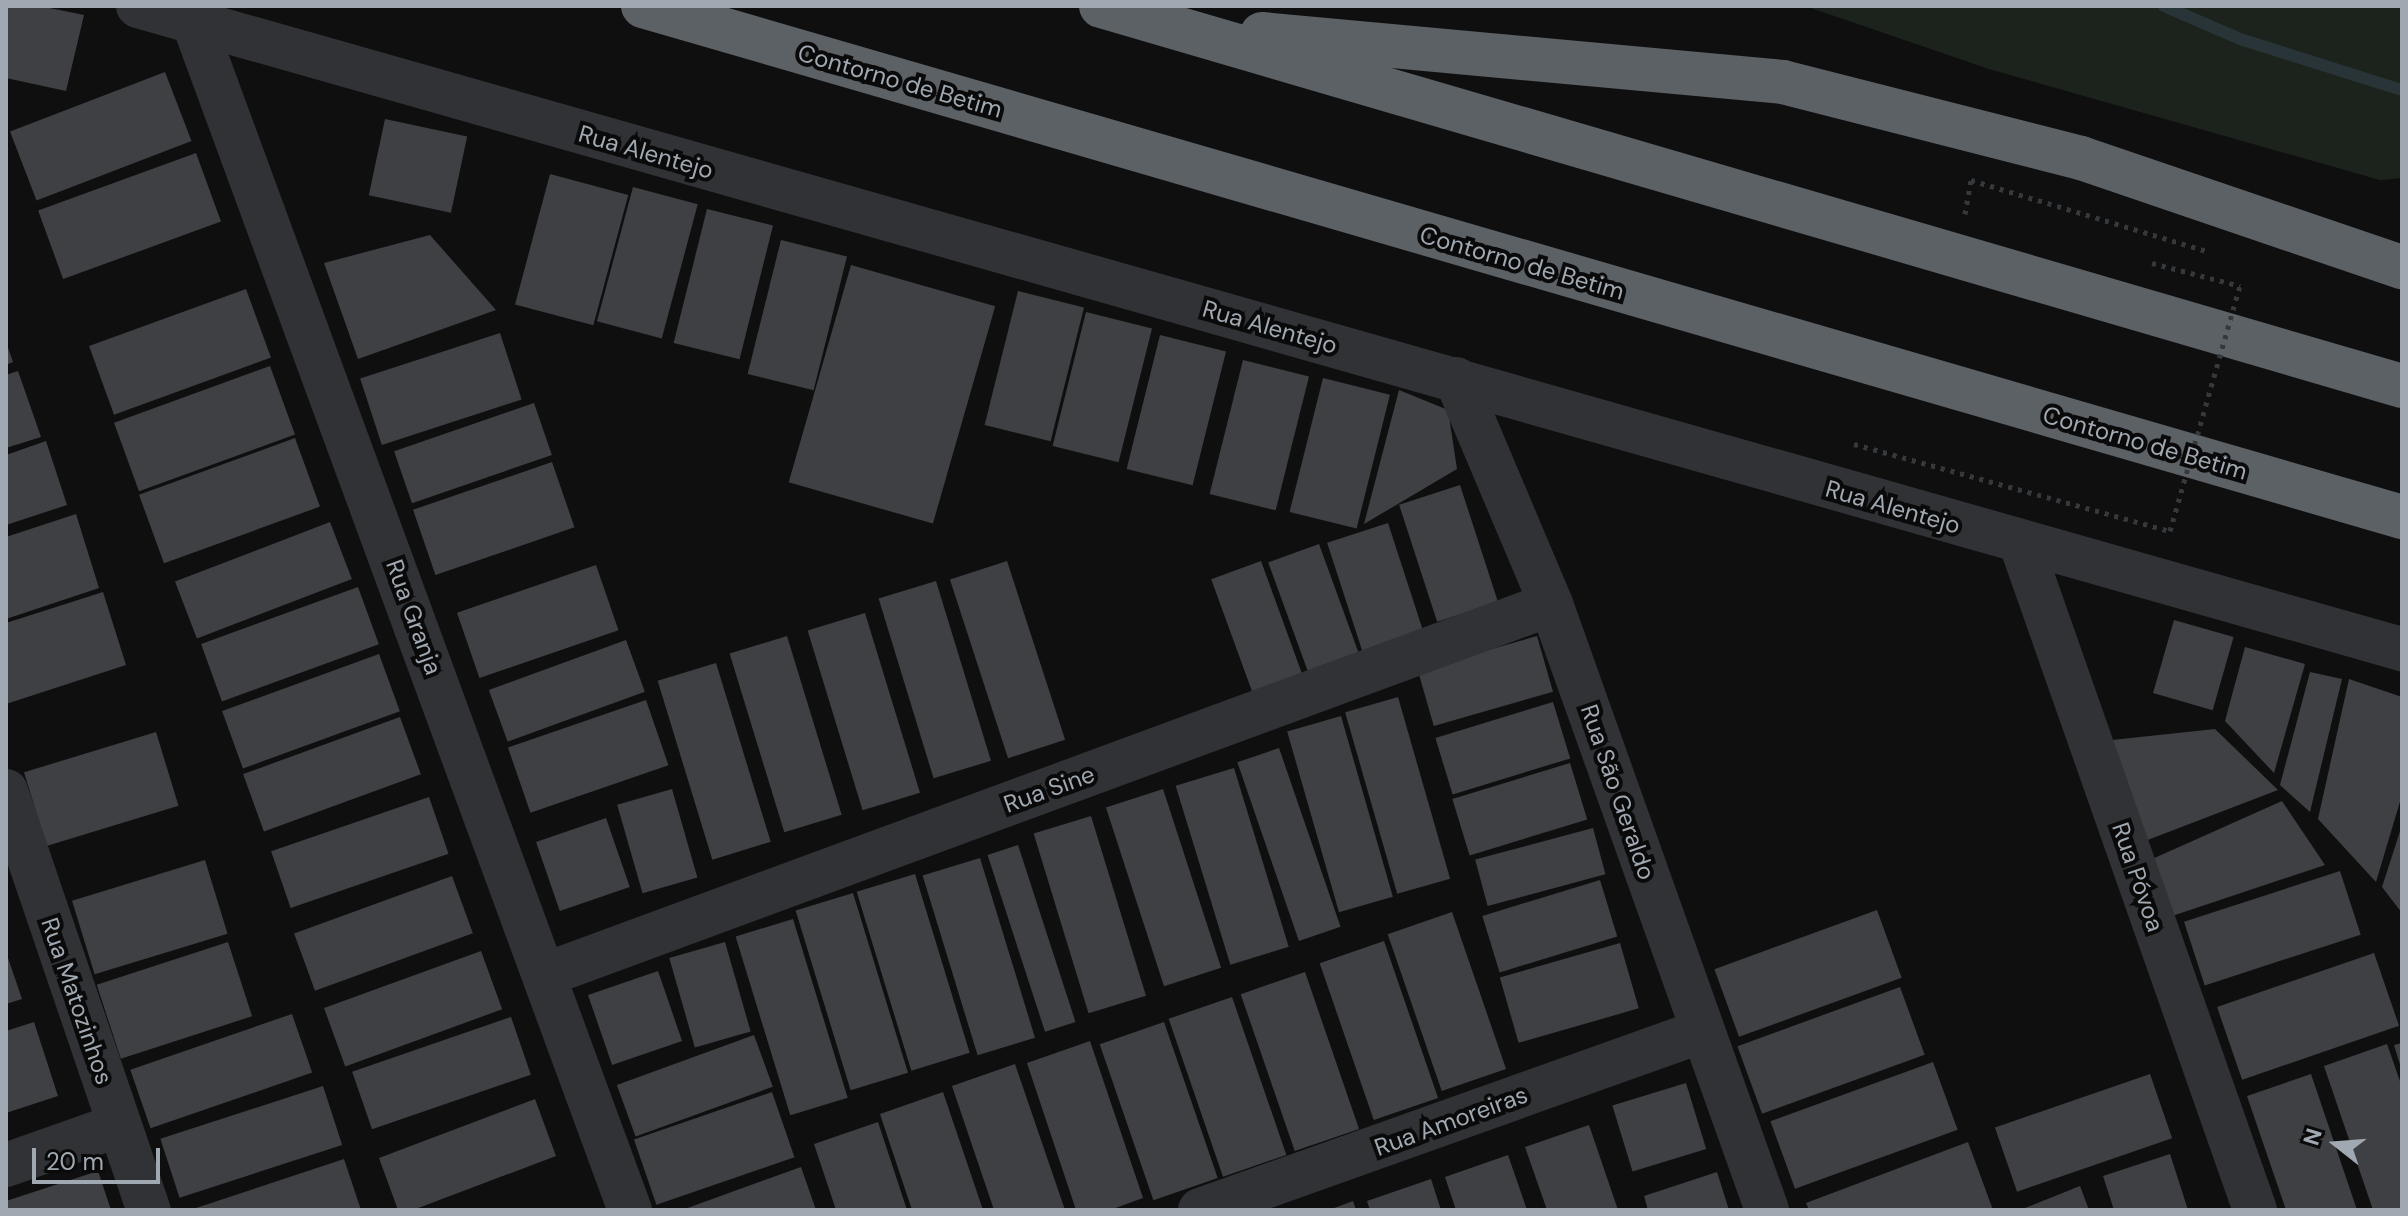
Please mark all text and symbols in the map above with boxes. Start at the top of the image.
street label: Contorno de Betim [795,38,1005,124]
street label: Rua Alentejo [575,119,717,185]
street label: Contorno de Betim [1417,220,1627,306]
street label: Rua Alentejo [1199,294,1341,360]
street label: Contorno de Betim [2040,400,2250,486]
street label: Rua Alentejo [1822,474,1964,540]
street label: Rua Granja [380,556,448,678]
street label: Rua São Geraldo [1575,701,1661,883]
street label: Rua Sine [1000,759,1098,819]
street label: Rua Póvoa [2106,819,2170,935]
street label: Rua Matozinhos [35,914,119,1088]
street label: Rua Amoreiras [1371,1080,1531,1162]
north arrow [2296,1104,2376,1184]
text: N [2296,1125,2329,1149]
scale bar [36,1132,164,1182]
text: 20 m [46,1146,104,1177]

